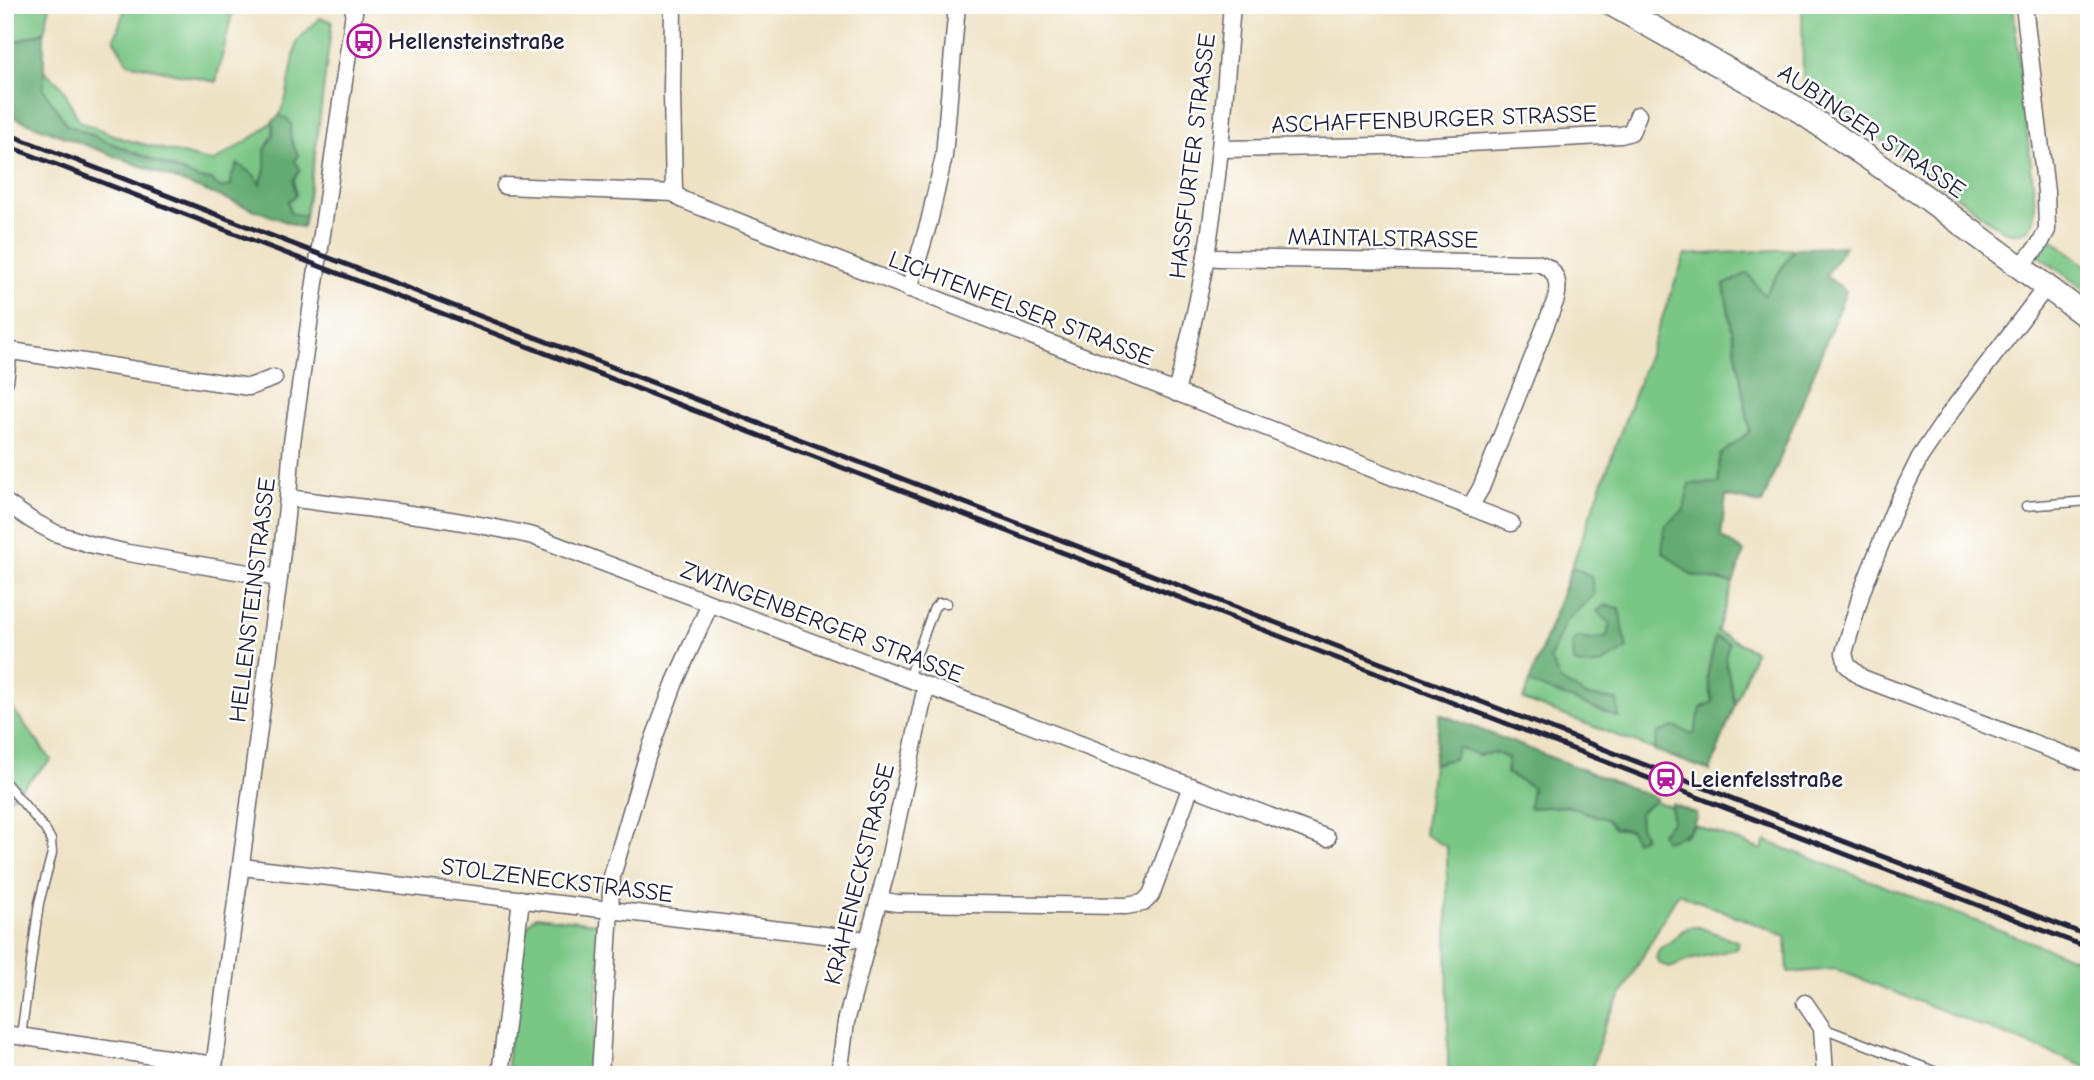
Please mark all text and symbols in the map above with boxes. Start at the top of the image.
bus stop icon: Hellensteinstraße [345,22,383,60]
place label: Hellensteinstraße [388,27,565,55]
street label: HASSFURTER STRASSE [1163,32,1221,280]
street label: AUBINGER STRASSE [1773,58,1971,204]
street label: ASCHAFFENBURGER STRASSE [1271,99,1597,139]
street label: MAINTALSTRASSE [1287,222,1479,254]
street label: LICHTENFELSER STRASSE [885,245,1157,371]
street label: HELLENSTEINSTRASSE [223,476,281,724]
street label: ZWINGENBERGER STRASSE [677,555,967,689]
station icon: Leienfelsstraße [1647,760,1685,798]
street label: KRÄHENECKSTRASSE [818,761,900,987]
place label: Leienfelsstraße [1690,765,1843,793]
street label: STOLZENECKSTRASSE [439,852,675,908]

